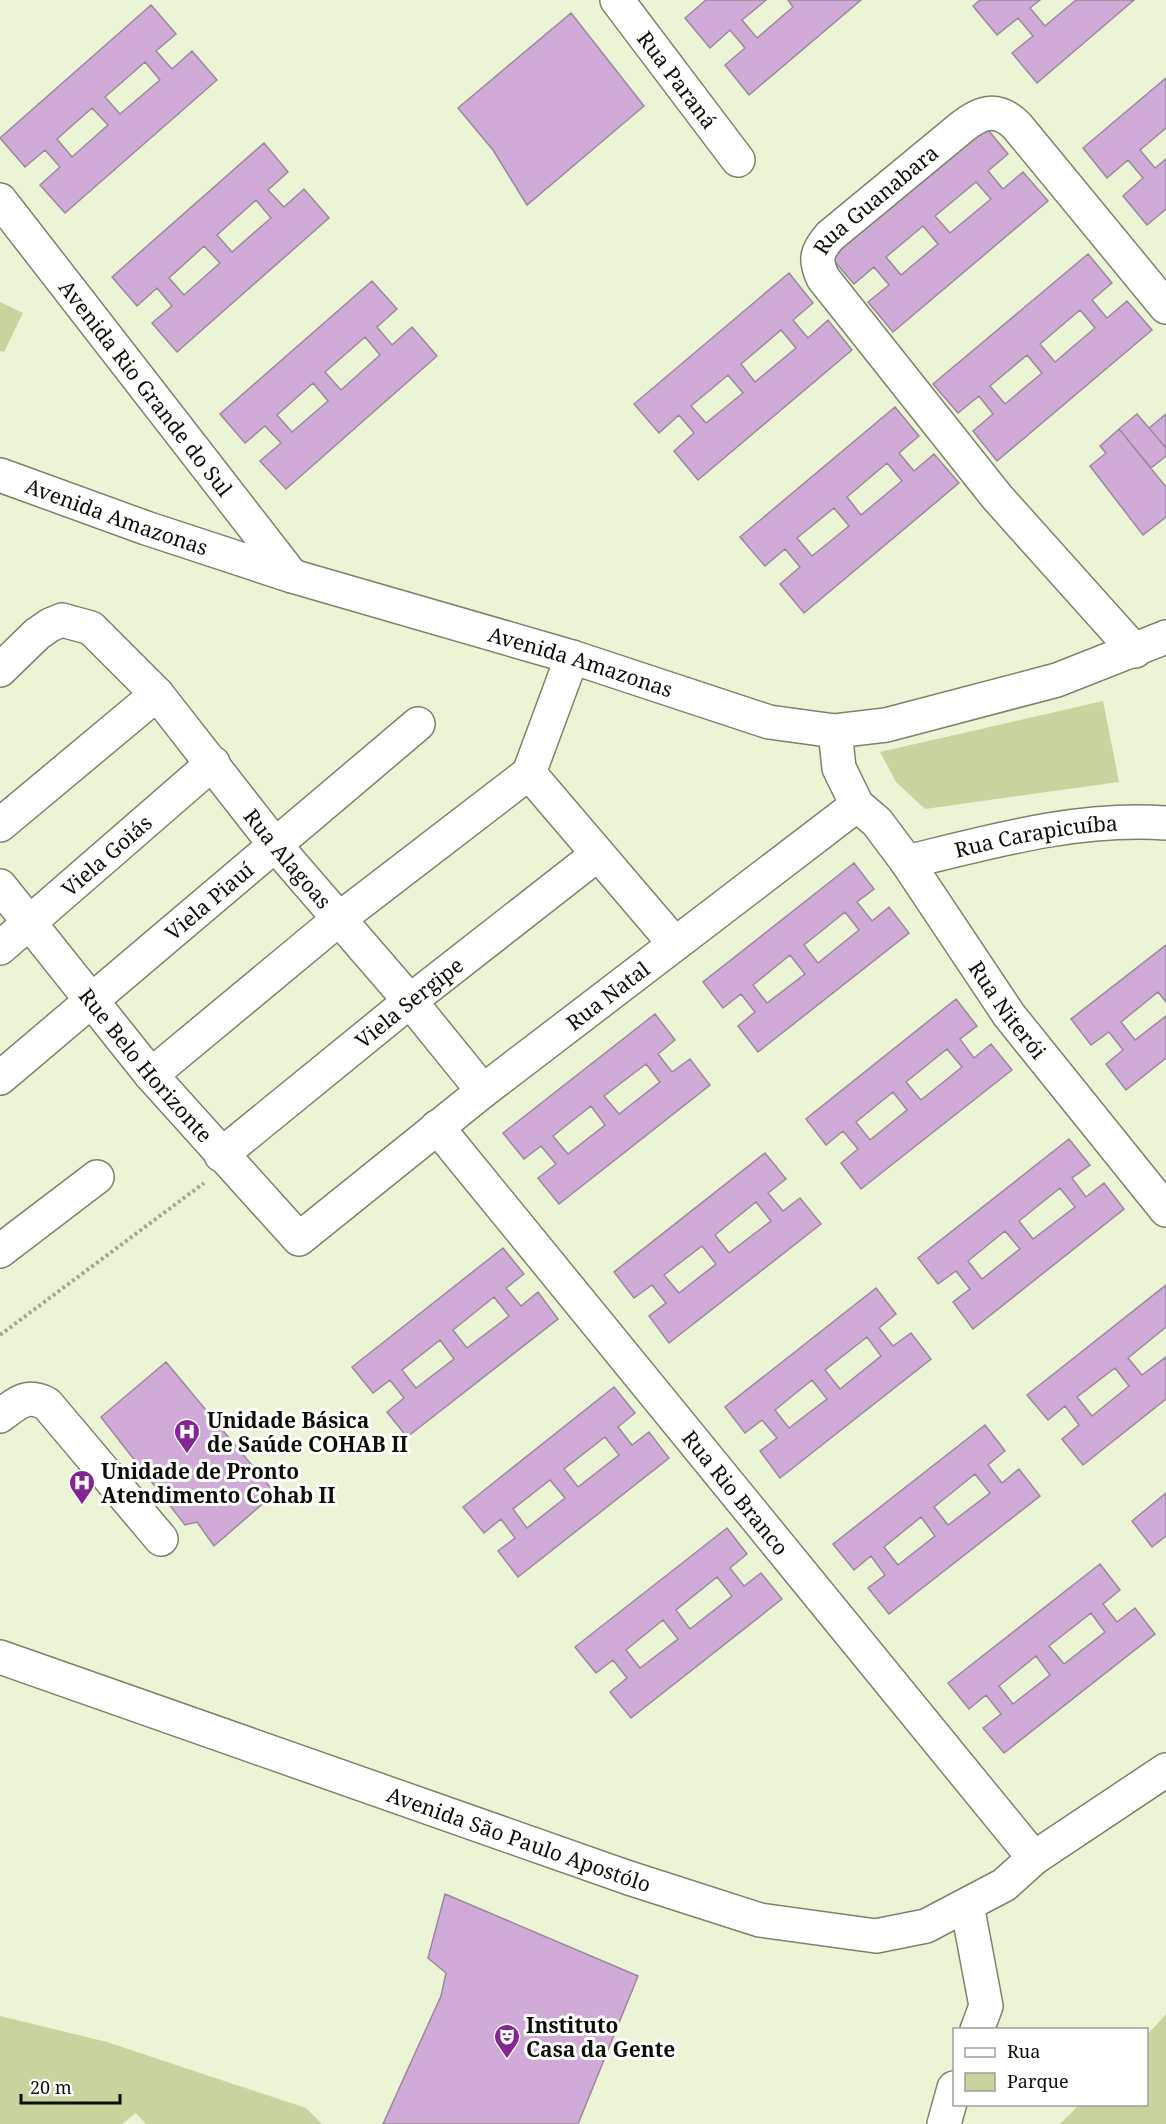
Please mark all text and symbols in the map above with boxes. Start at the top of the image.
street label: Rua Paraná [631,25,723,134]
street label: Rua Guanabara [807,139,944,260]
street label: Avenida Rio Grande do Sul [53,274,239,502]
street label: Avenida Amazonas [22,471,212,561]
street label: Avenida Amazonas [485,620,676,703]
street label: Rua Alagoas [238,803,338,914]
street label: Viela Goiás [55,809,158,903]
street label: Rua Carapicuíba [952,809,1118,864]
street label: Viela Piauí [159,855,259,946]
street label: Viela Sergipe [349,951,469,1054]
street label: Rua Natal [560,954,656,1036]
street label: Rua Niterói [963,955,1053,1065]
street label: Rue Belo Horizonte [73,982,219,1148]
place label: Unidade Básica de Saúde COHAB II [207,1406,408,1458]
hospital icon: Unidade Básica de Saúde COHAB II [172,1417,202,1455]
street label: Rua Rio Branco [676,1424,795,1561]
place label: Unidade de Pronto Atendimento Cohab II [101,1457,335,1509]
hospital icon: Unidade de Pronto Atendimento Cohab II [67,1468,97,1506]
street label: Avenida São Paulo Apostólo [383,1780,654,1898]
place label: Instituto Casa da Gente [526,2011,675,2063]
theatre icon: Instituto Casa da Gente [492,2022,522,2060]
legend [953,2028,1148,2106]
text: Rua [1007,2039,1040,2063]
scale bar [21,2067,120,2105]
text: Parque [1007,2069,1069,2093]
text: 20 m [30,2075,72,2099]

